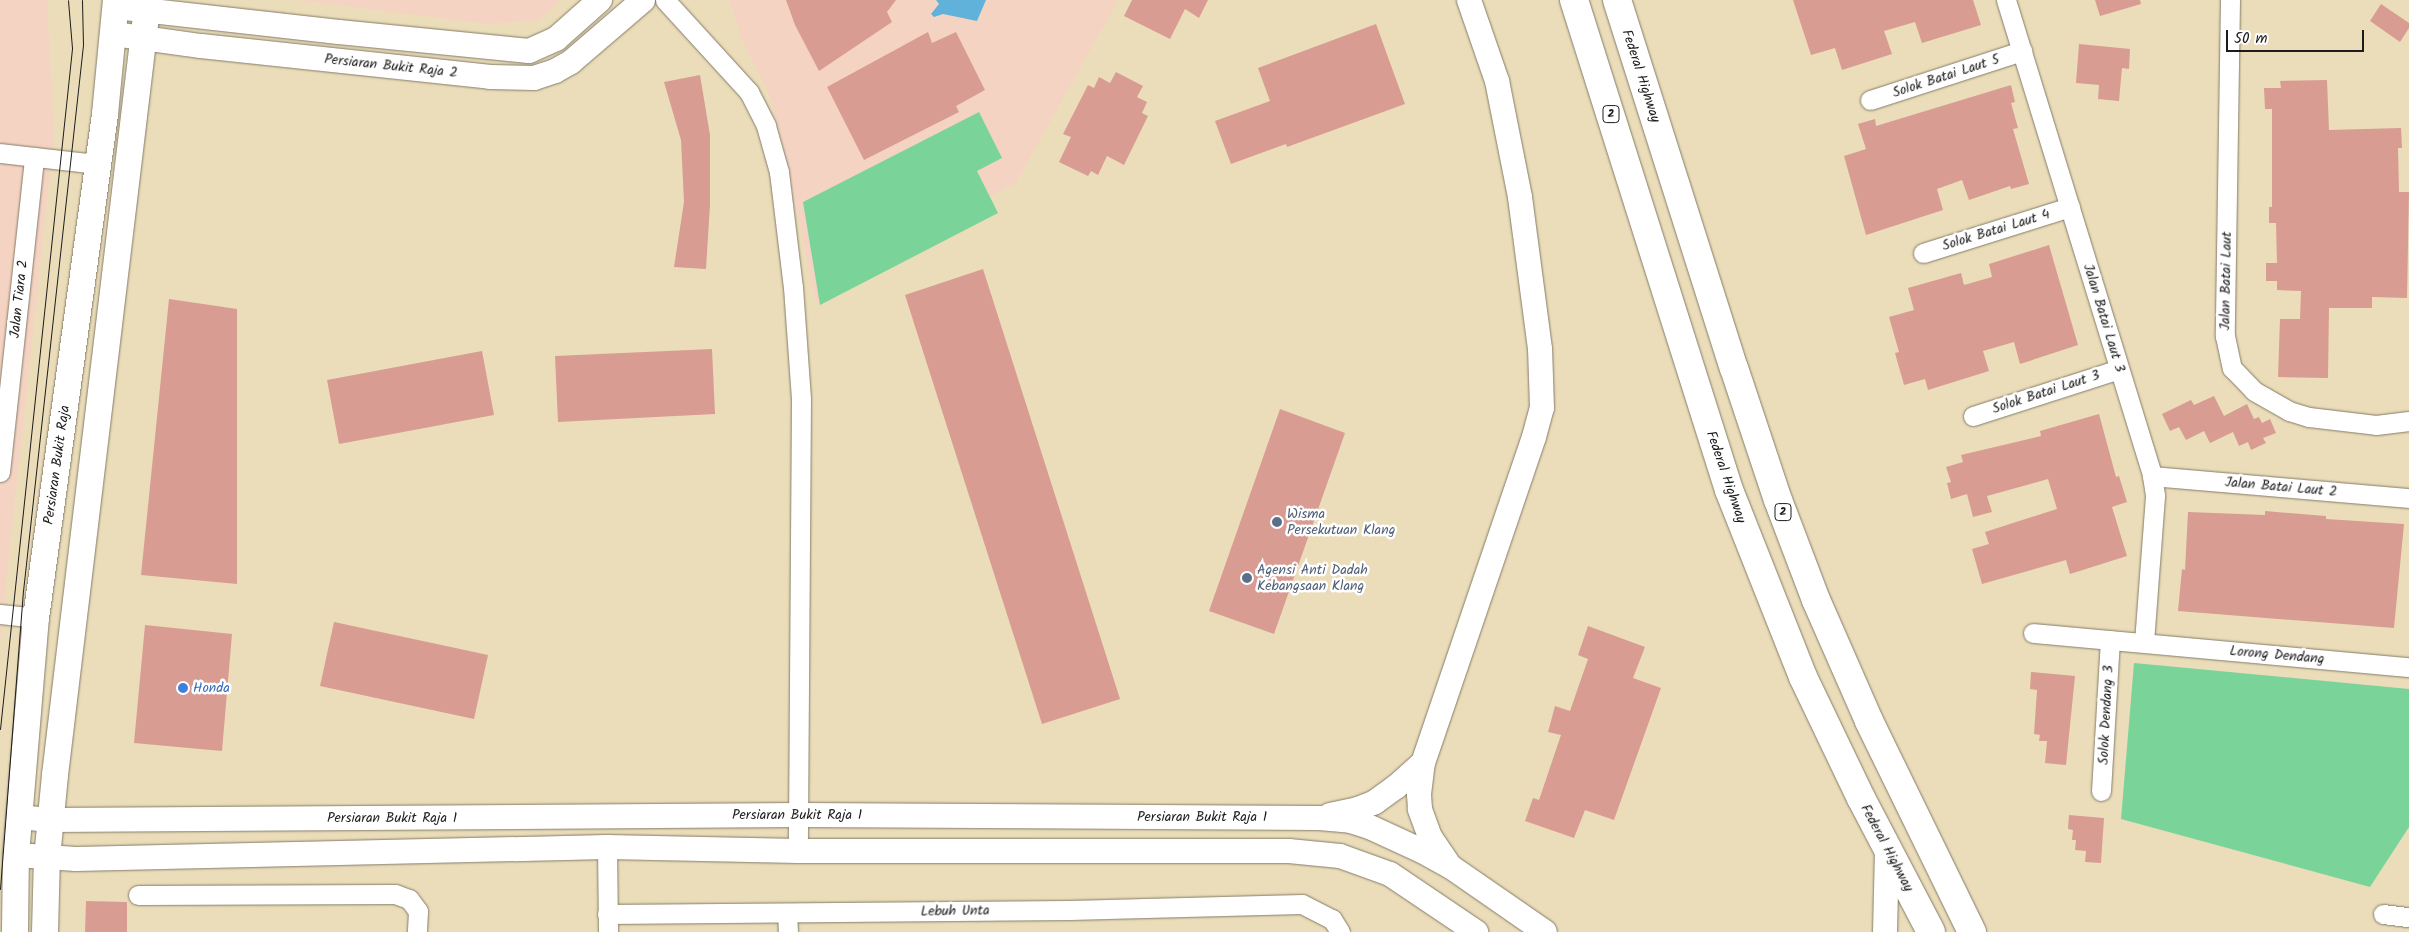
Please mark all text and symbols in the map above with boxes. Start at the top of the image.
scale bar [2229,20,2366,52]
street label: Federal Highway [1618,27,1664,125]
text: 50 m [2234,27,2268,51]
street label: Persiaran Bukit Raja 2 [324,51,458,81]
street label: Solok Batai Laut 5 [1890,51,2002,101]
road number: 2 [1602,105,1620,124]
street label: Solok Batai Laut 4 [1940,206,2052,254]
street label: Jalan Batai Laut [2217,231,2235,331]
street label: Jalan Tiara 2 [7,259,31,339]
street label: Jalan Batai Laut 3 [2080,262,2128,374]
street label: Solok Batai Laut 3 [1990,367,2102,417]
street label: Persiaran Bukit Raja [40,404,74,526]
street label: Federal Highway [1702,429,1750,525]
street label: Jalan Batai Laut 2 [2224,474,2338,500]
road number: 2 [1774,502,1792,522]
place label: Wisma Persekutuan Klang [1287,506,1395,538]
marker: Wisma Persekutuan Klang [1271,516,1283,528]
place label: Agensi Anti Dadah Kebangsaan Klang [1257,562,1368,594]
marker: Agensi Anti Dadah Kebangsaan Klang [1241,572,1253,584]
street label: Lorong Dendang [2229,642,2325,668]
street label: Solok Dendang 3 [2095,665,2117,765]
place label: Honda [193,680,230,696]
marker: Honda [177,682,189,694]
street label: Federal Highway [1857,801,1917,895]
street label: Persiaran Bukit Raja 1 [732,807,862,823]
street label: Persiaran Bukit Raja 1 [1137,809,1267,825]
street label: Persiaran Bukit Raja 1 [327,810,457,826]
street label: Lebuh Unta [920,902,990,920]

